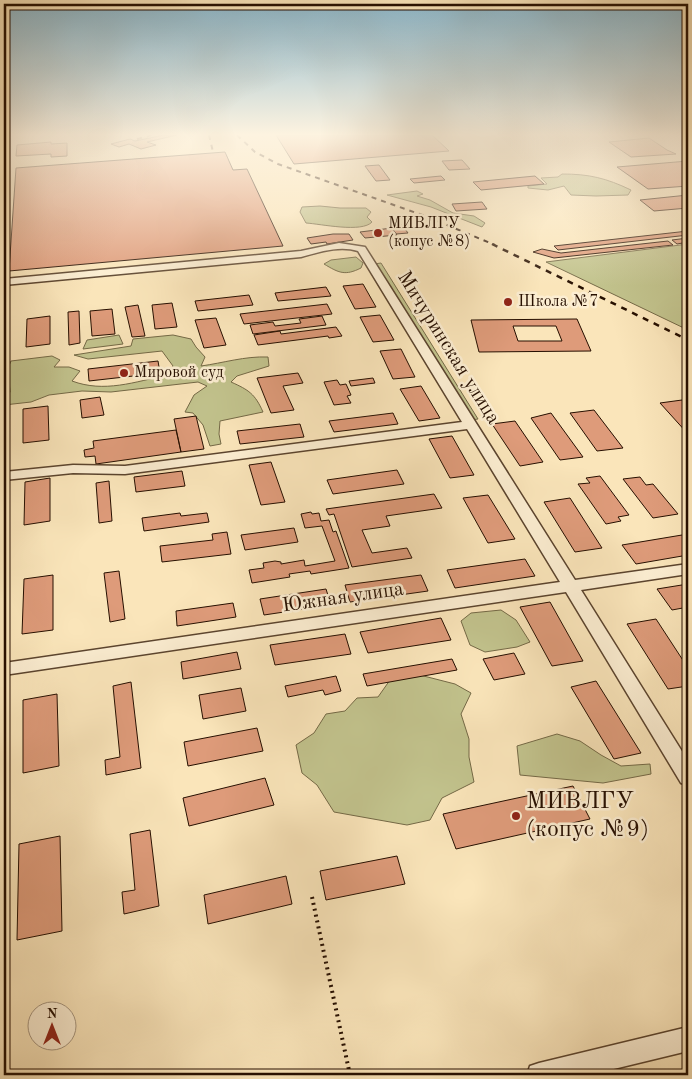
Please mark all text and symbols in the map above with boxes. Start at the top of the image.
place label: МИВЛГУ (копус №8) [388,216,470,250]
marker: МИВЛГУ (копус №8) [372,227,384,239]
street label: Мичуринская улица [393,268,503,428]
place label: Школа №7 [518,294,598,310]
marker: Школа №7 [502,296,514,308]
place label: Мировой суд [134,365,224,381]
marker: Мировой суд [118,367,130,379]
street label: Южная улица [281,580,405,616]
place label: МИВЛГУ (копус №9) [526,790,649,842]
marker: МИВЛГУ (копус №9) [510,810,522,822]
north arrow [28,1002,78,1052]
text: N [47,1007,58,1021]

